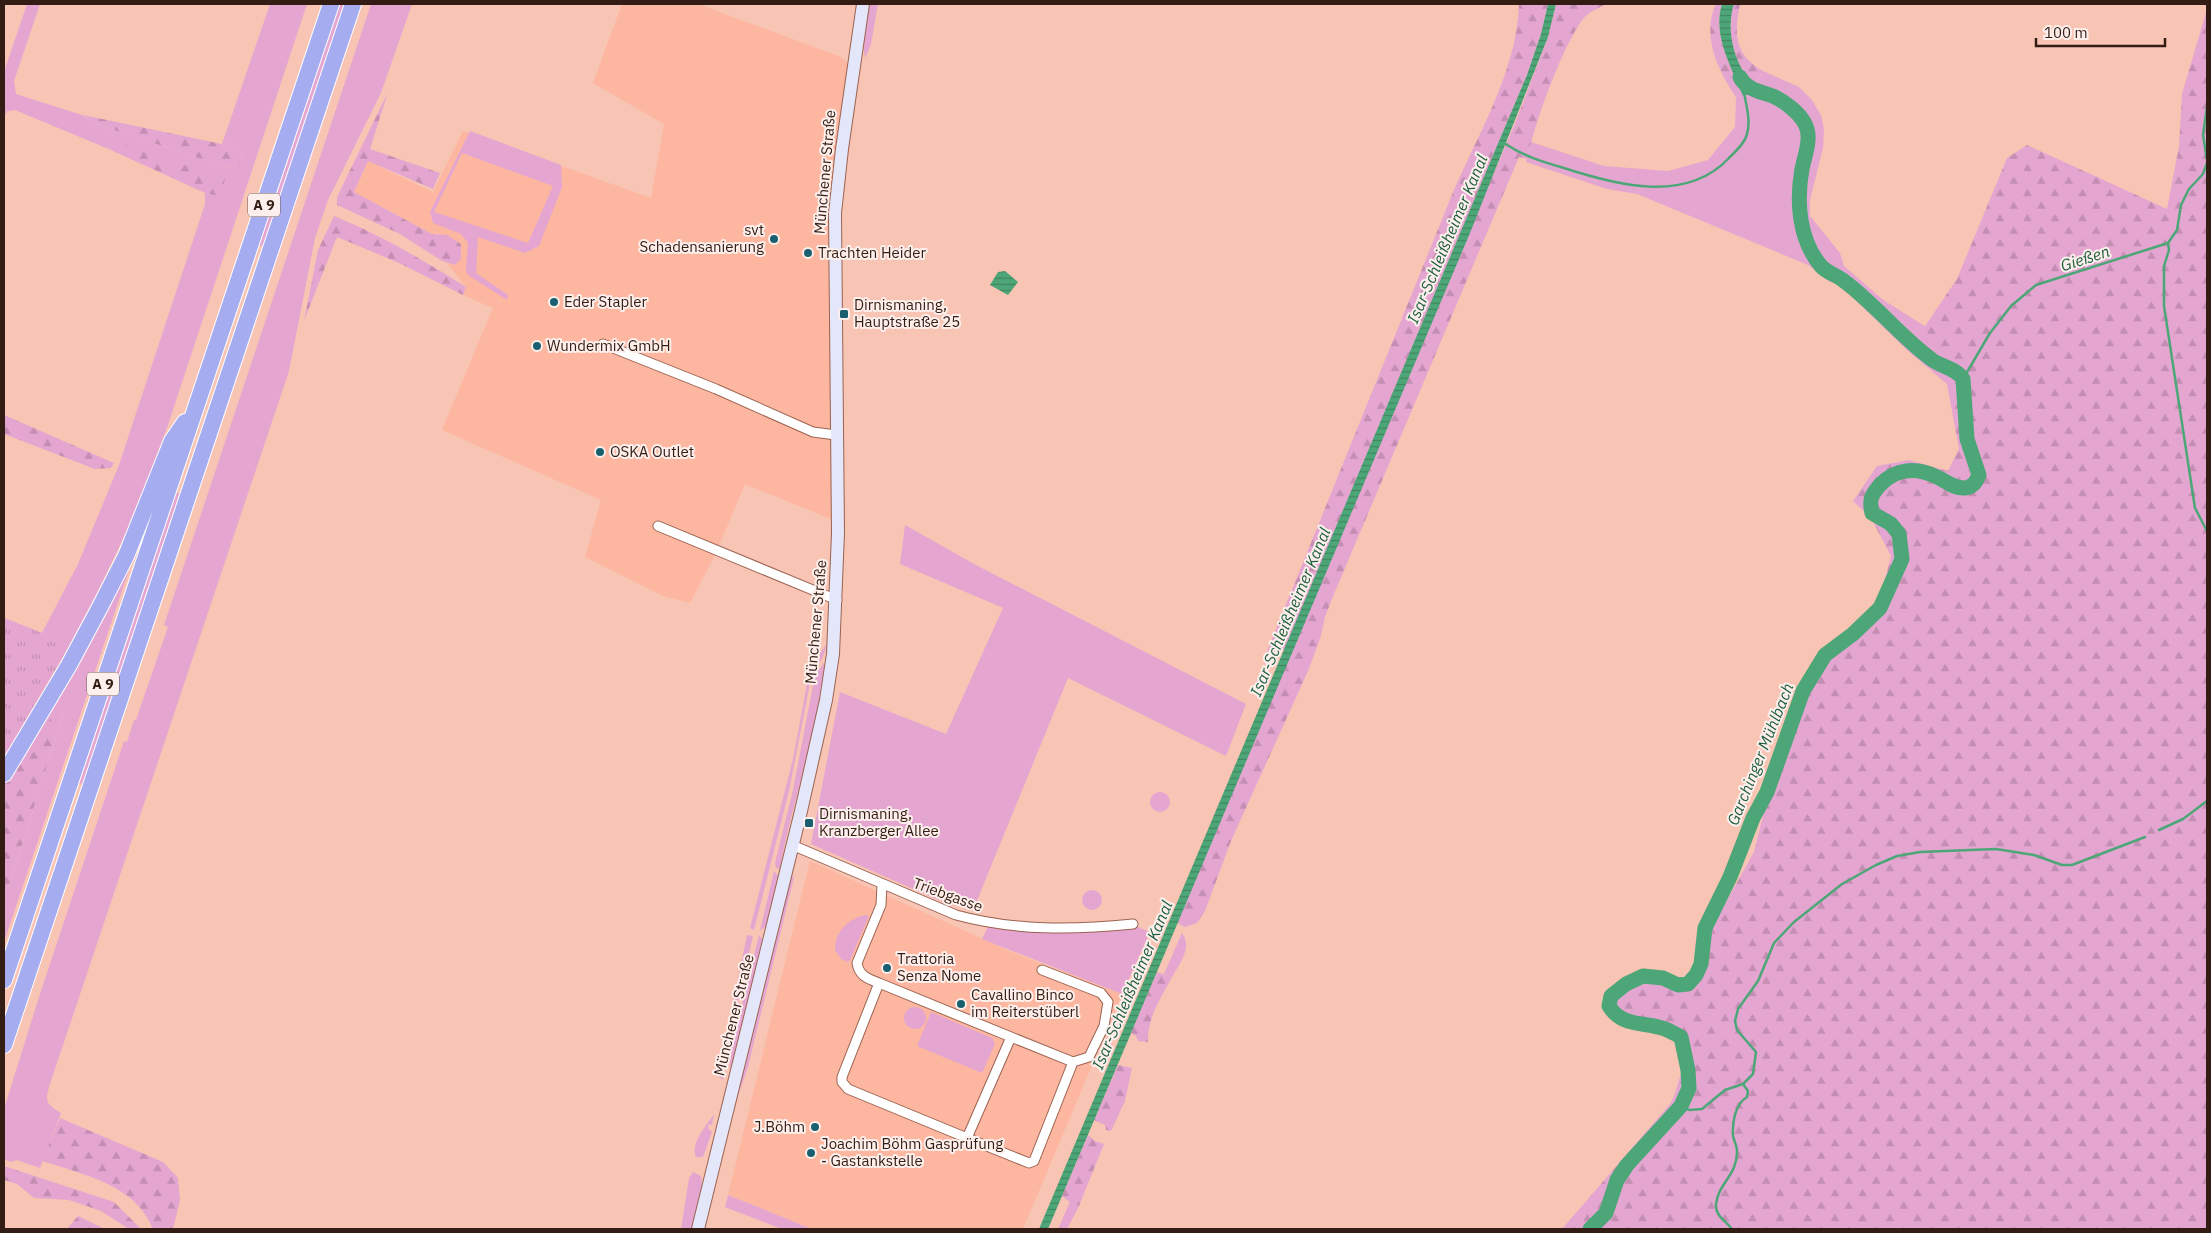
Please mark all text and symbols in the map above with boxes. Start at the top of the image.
scale bar [2036,15,2165,47]
text: 100 m [2044,23,2088,42]
street label: Münchener Straße [810,109,839,235]
water label: Isar-Schleißheimer Kanal [1402,151,1492,326]
road number: A 9 [248,194,280,216]
place label: svt Schadensanierung [639,220,764,256]
marker: svt Schadensanierung [768,233,780,245]
water label: Gießen [2058,241,2112,275]
place label: Trachten Heider [818,243,926,262]
marker: Trachten Heider [802,247,814,259]
place label: Eder Stapler [564,292,648,311]
place label: Dirnismaning, Hauptstraße 25 [854,295,960,331]
marker: Eder Stapler [548,296,560,308]
marker: Dirnismaning, Hauptstraße 25 [838,308,850,320]
place label: Wundermix GmbH [547,336,671,355]
marker: Wundermix GmbH [531,340,543,352]
place label: OSKA Outlet [610,442,694,461]
marker: OSKA Outlet [594,446,606,458]
water label: Isar-Schleißheimer Kanal [1245,524,1335,699]
street label: Münchener Straße [801,559,830,685]
road number: A 9 [87,672,119,696]
water label: Garchinger Mühlbach [1722,680,1798,828]
place label: Dirnismaning, Kranzberger Allee [819,804,939,840]
marker: Dirnismaning, Kranzberger Allee [803,817,815,829]
street label: Triebgasse [911,873,986,916]
water label: Isar-Schleißheimer Kanal [1087,897,1177,1072]
place label: Trattoria Senza Nome [897,949,981,985]
street label: Münchener Straße [709,952,758,1078]
marker: Trattoria Senza Nome [881,962,893,974]
place label: Cavallino Binco im Reiterstüberl [971,985,1079,1021]
marker: Cavallino Binco im Reiterstüberl [955,998,967,1010]
place label: J.Böhm [754,1117,805,1136]
marker: J.Böhm [809,1121,821,1133]
place label: Joachim Böhm Gasprüfung - Gastankstelle [821,1134,1003,1170]
marker: Joachim Böhm Gasprüfung - Gastankstelle [805,1147,817,1159]

